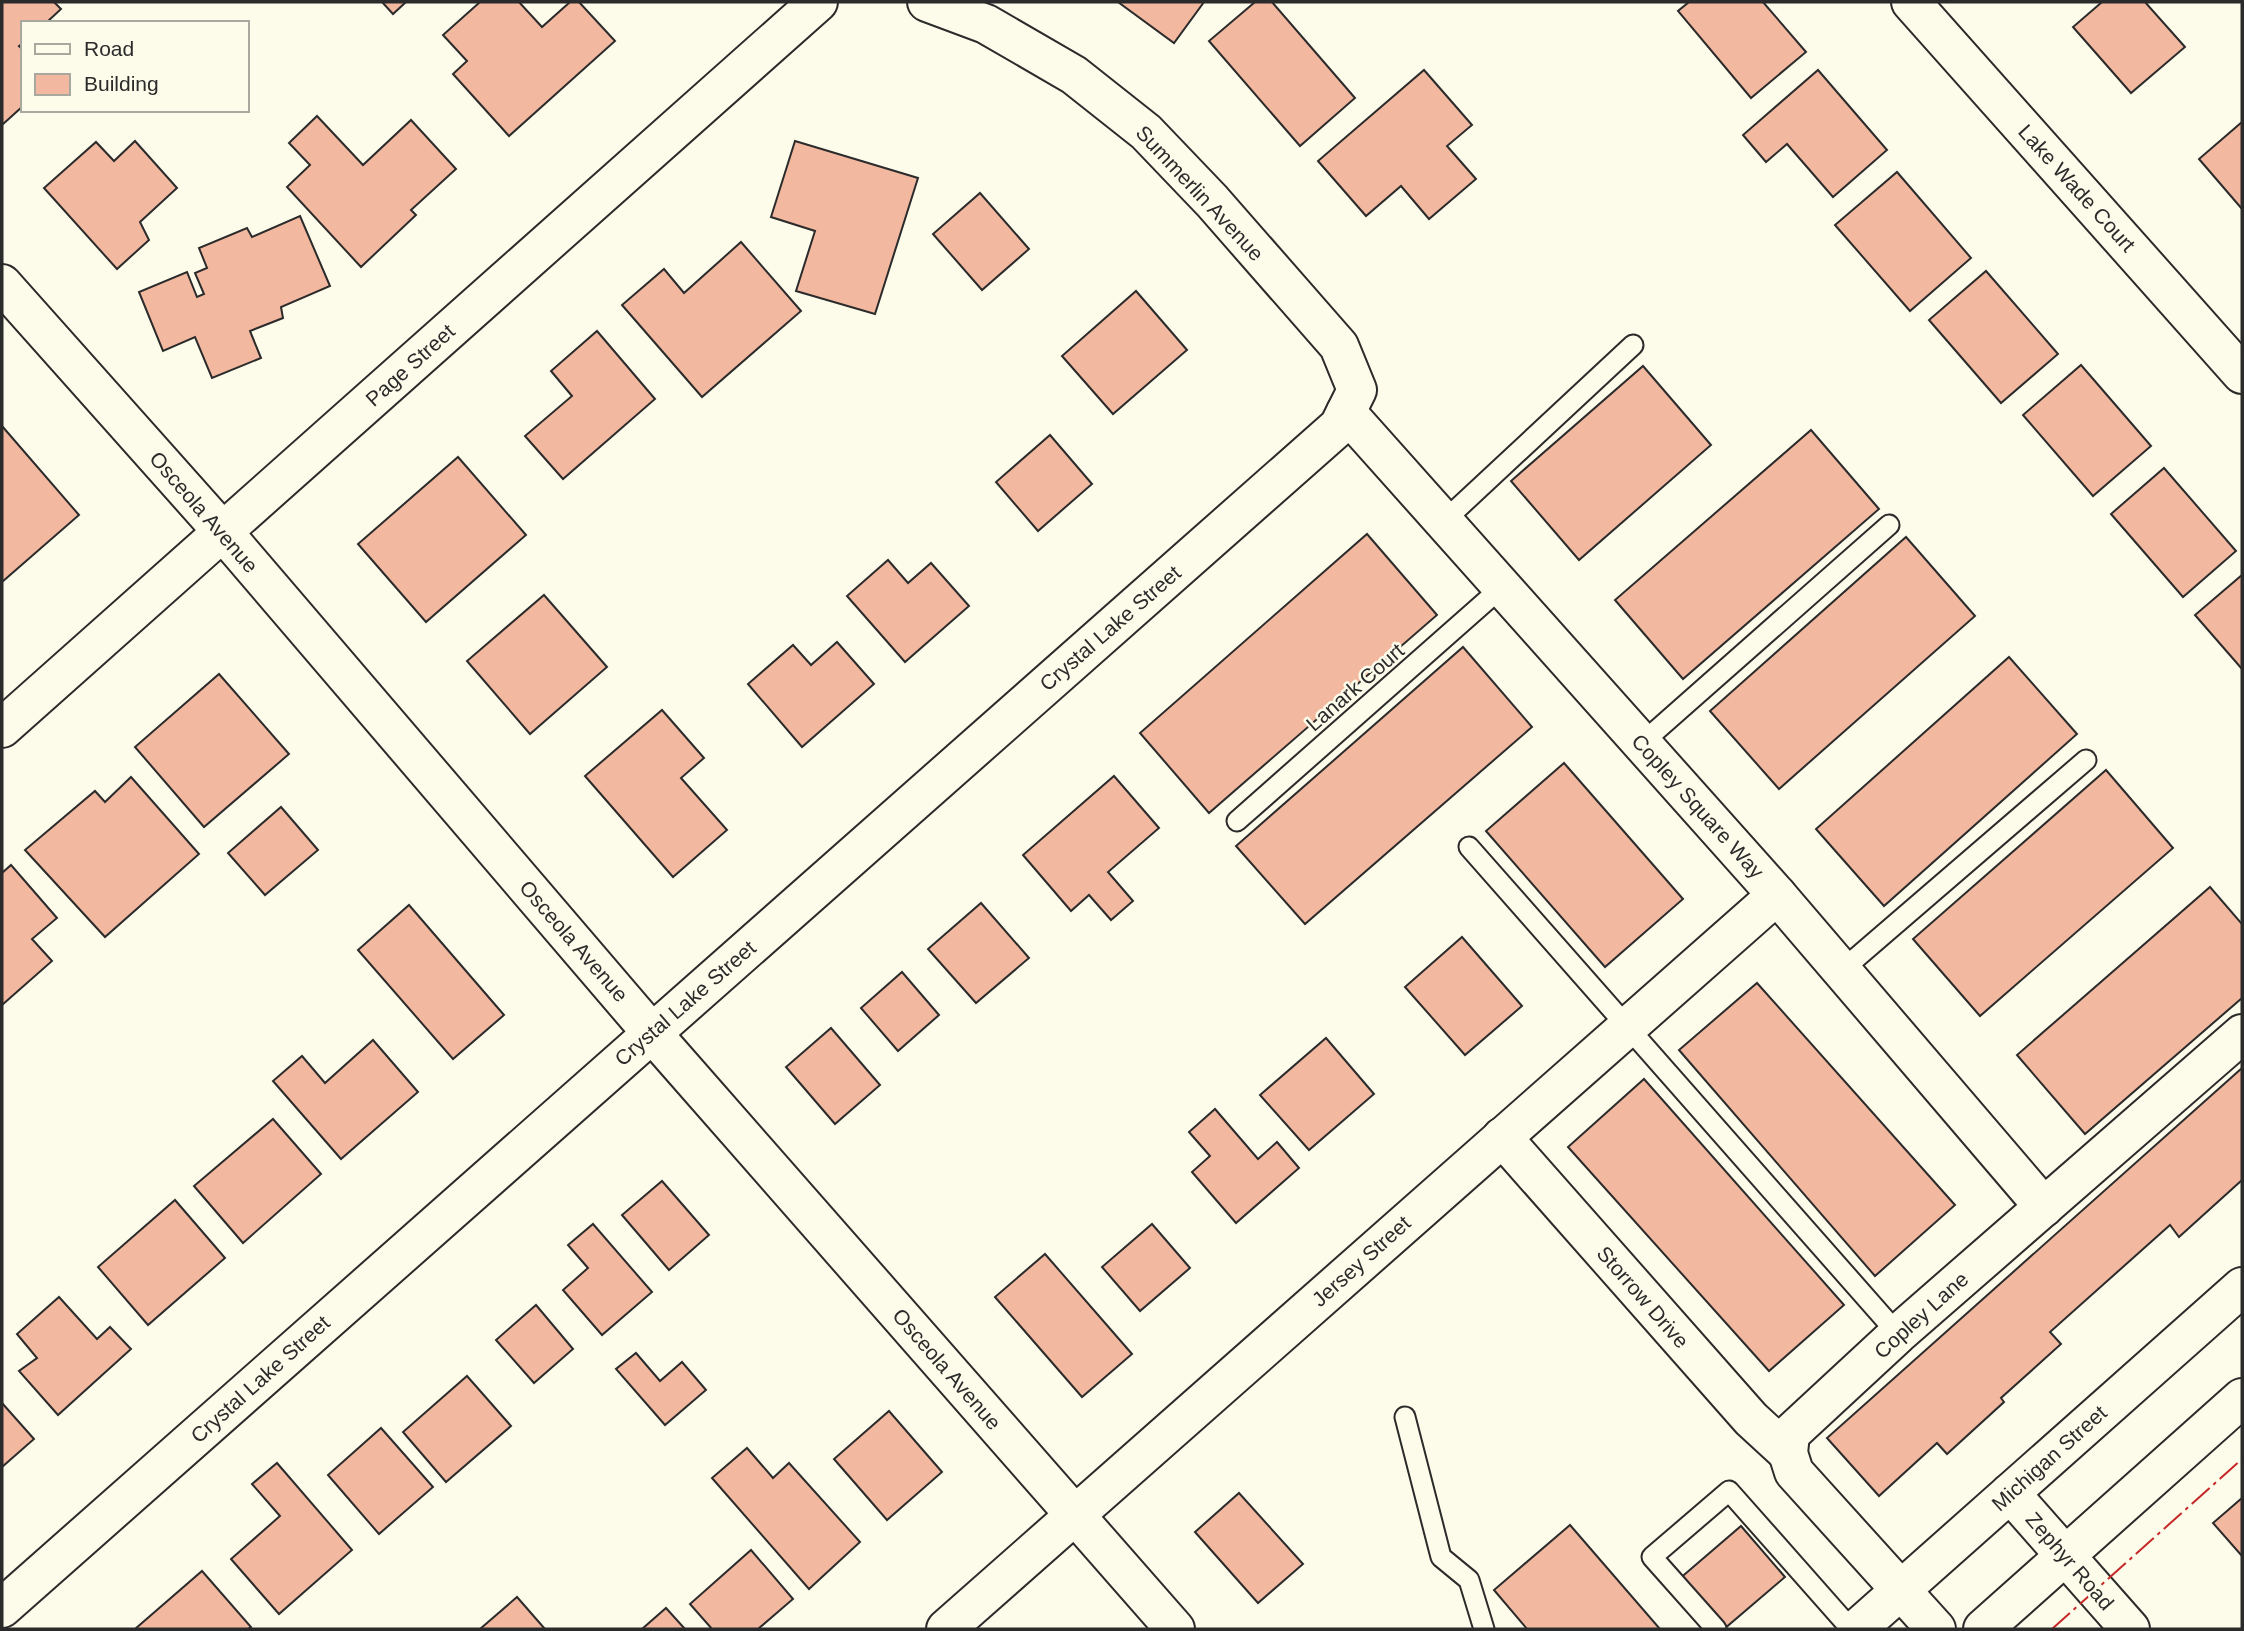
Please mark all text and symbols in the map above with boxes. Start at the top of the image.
legend [21,21,248,112]
text: Road [84,37,134,60]
text: Building [84,72,159,95]
street label: Lake Wade Court [2014,120,2140,256]
street label: Summerlin Avenue [1132,121,1268,265]
street label: Page Street [361,319,459,411]
street label: Osceola Avenue [145,447,263,577]
street label: Crystal Lake Street [1035,561,1185,695]
street label: Lanark Court [1302,638,1408,736]
street label: Copley Square Way [1627,729,1769,883]
street label: Osceola Avenue [515,876,633,1006]
street label: Crystal Lake Street [610,936,760,1070]
street label: Jersey Street [1307,1211,1415,1311]
street label: Storrow Drive [1593,1241,1693,1353]
street label: Copley Lane [1869,1267,1973,1363]
street label: Osceola Avenue [888,1304,1006,1434]
street label: Crystal Lake Street [186,1311,334,1447]
street label: Michigan Street [1987,1401,2111,1515]
street label: Zephyr Road [2021,1508,2119,1614]

